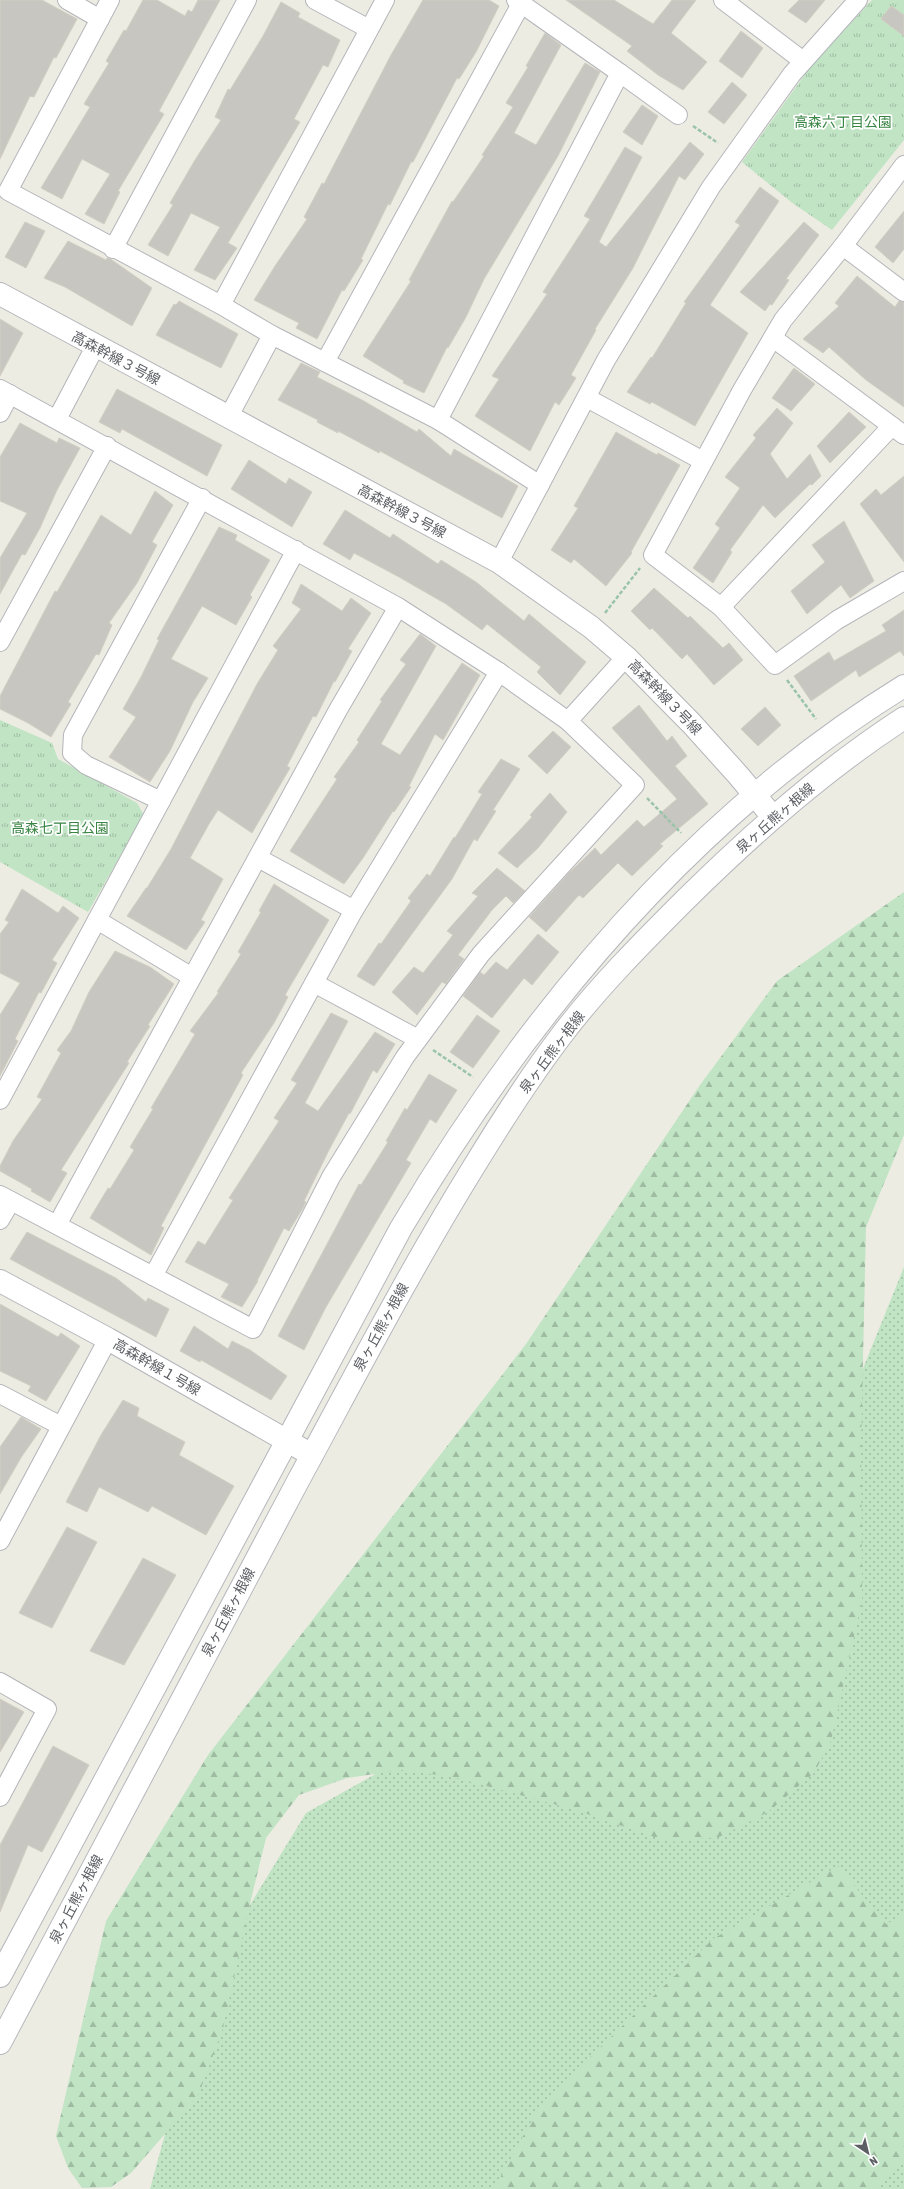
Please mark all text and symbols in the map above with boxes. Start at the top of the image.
park label: 高森六丁目公園 [794,114,892,130]
street label: 高森幹線３号線 [69,328,163,388]
street label: 高森幹線３号線 [355,481,449,541]
street label: 高森幹線３号線 [625,656,705,738]
street label: 泉ヶ丘熊ヶ根線 [733,780,817,856]
park label: 高森七丁目公園 [11,820,109,836]
street label: 泉ヶ丘熊ヶ根線 [516,1008,588,1096]
street label: 泉ヶ丘熊ヶ根線 [350,1280,412,1374]
street label: 高森幹線１号線 [111,1336,203,1398]
street label: 泉ヶ丘熊ヶ根線 [198,1565,258,1659]
street label: 泉ヶ丘熊ヶ根線 [46,1852,106,1946]
north arrow [848,2133,888,2173]
text: N [868,2154,880,2168]

